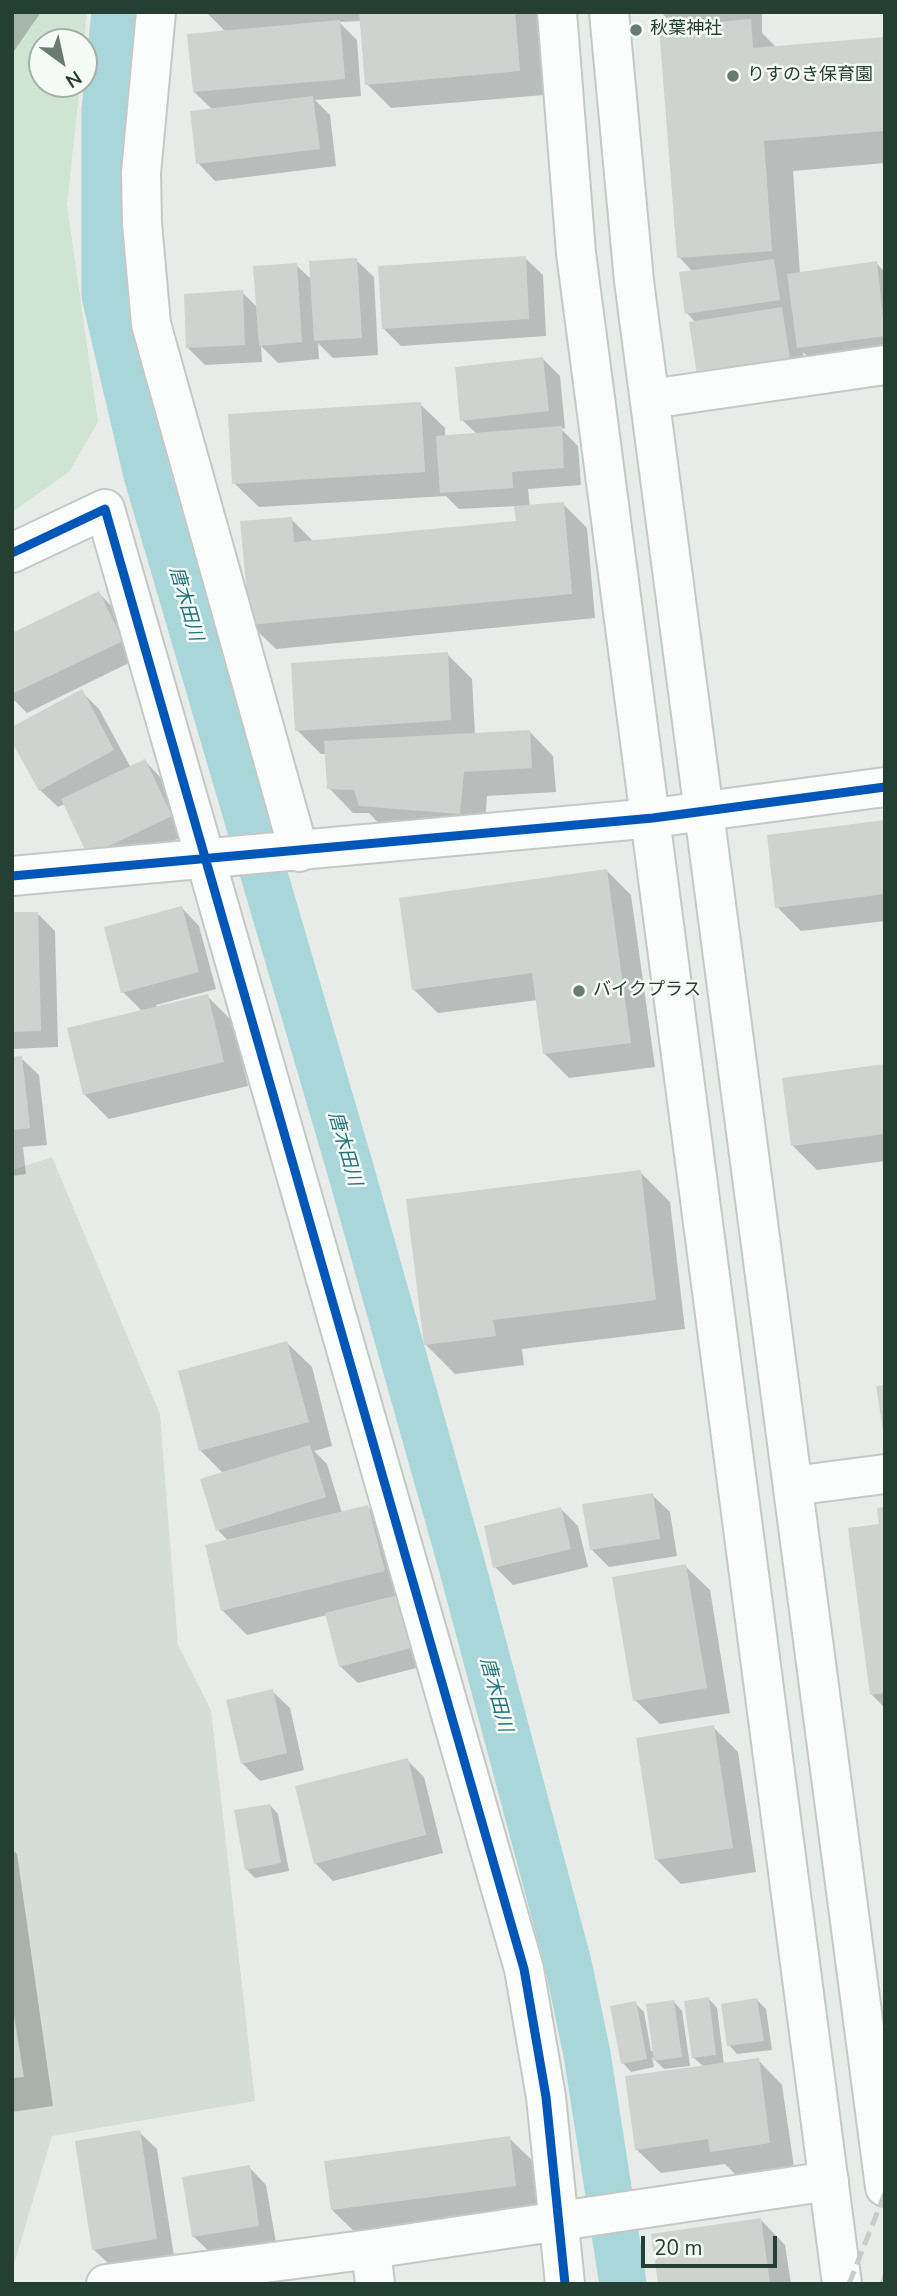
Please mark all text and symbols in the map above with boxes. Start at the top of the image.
place label: 秋葉神社 [650,19,722,41]
marker: 秋葉神社 [628,22,644,38]
north arrow [28,28,98,98]
text: N [60,64,86,94]
place label: りすのき保育園 [747,65,873,87]
marker: りすのき保育園 [725,68,741,84]
water label: 唐木田川 [164,564,206,644]
place label: バイクプラス [593,980,701,1002]
marker: バイクプラス [571,983,587,999]
water label: 唐木田川 [323,1109,365,1189]
water label: 唐木田川 [474,1655,516,1735]
scale bar [645,2222,782,2266]
text: 20 m [654,2234,703,2262]

